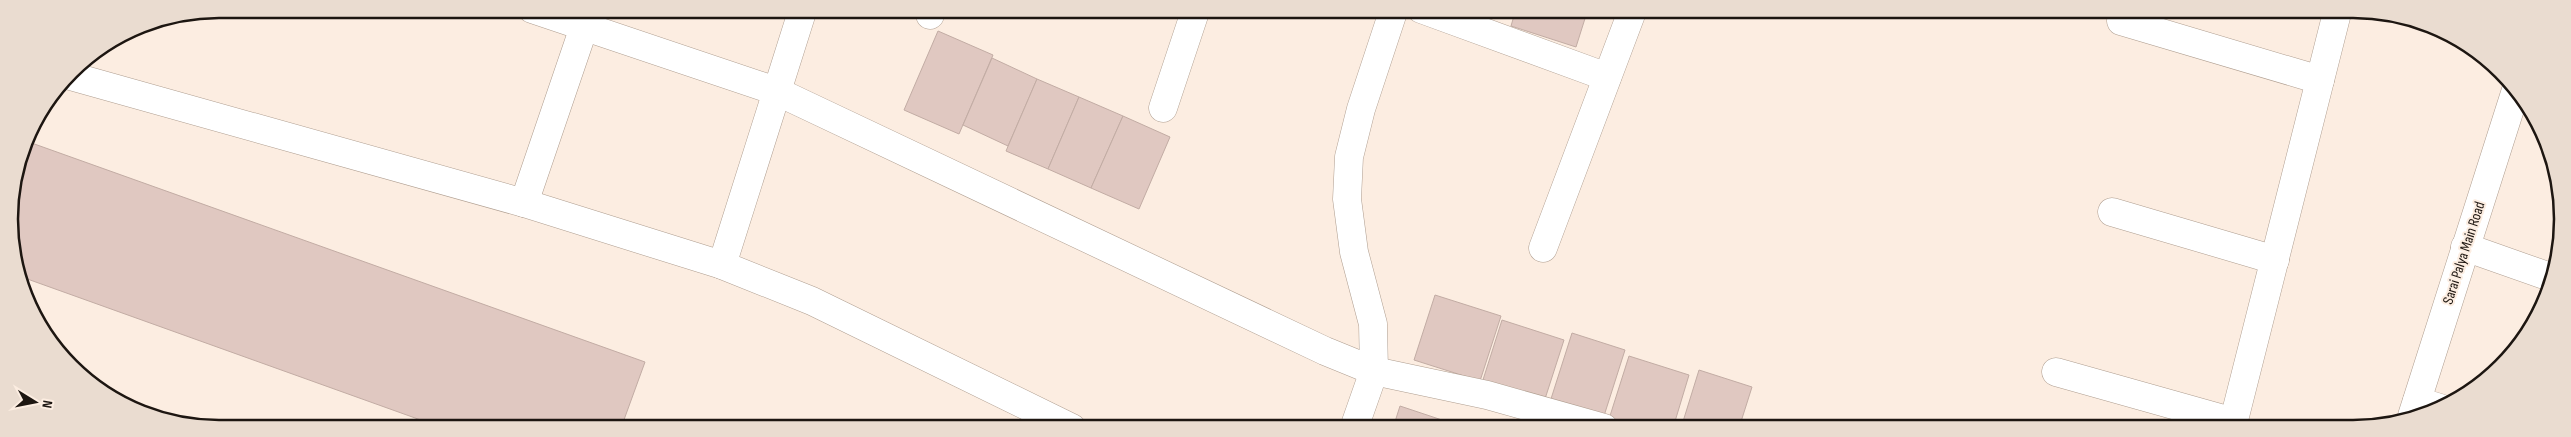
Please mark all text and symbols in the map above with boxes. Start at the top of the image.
street label: Sarai Palya Main Road [2438,199,2490,307]
north arrow [10,377,60,427]
text: N [38,399,56,409]

